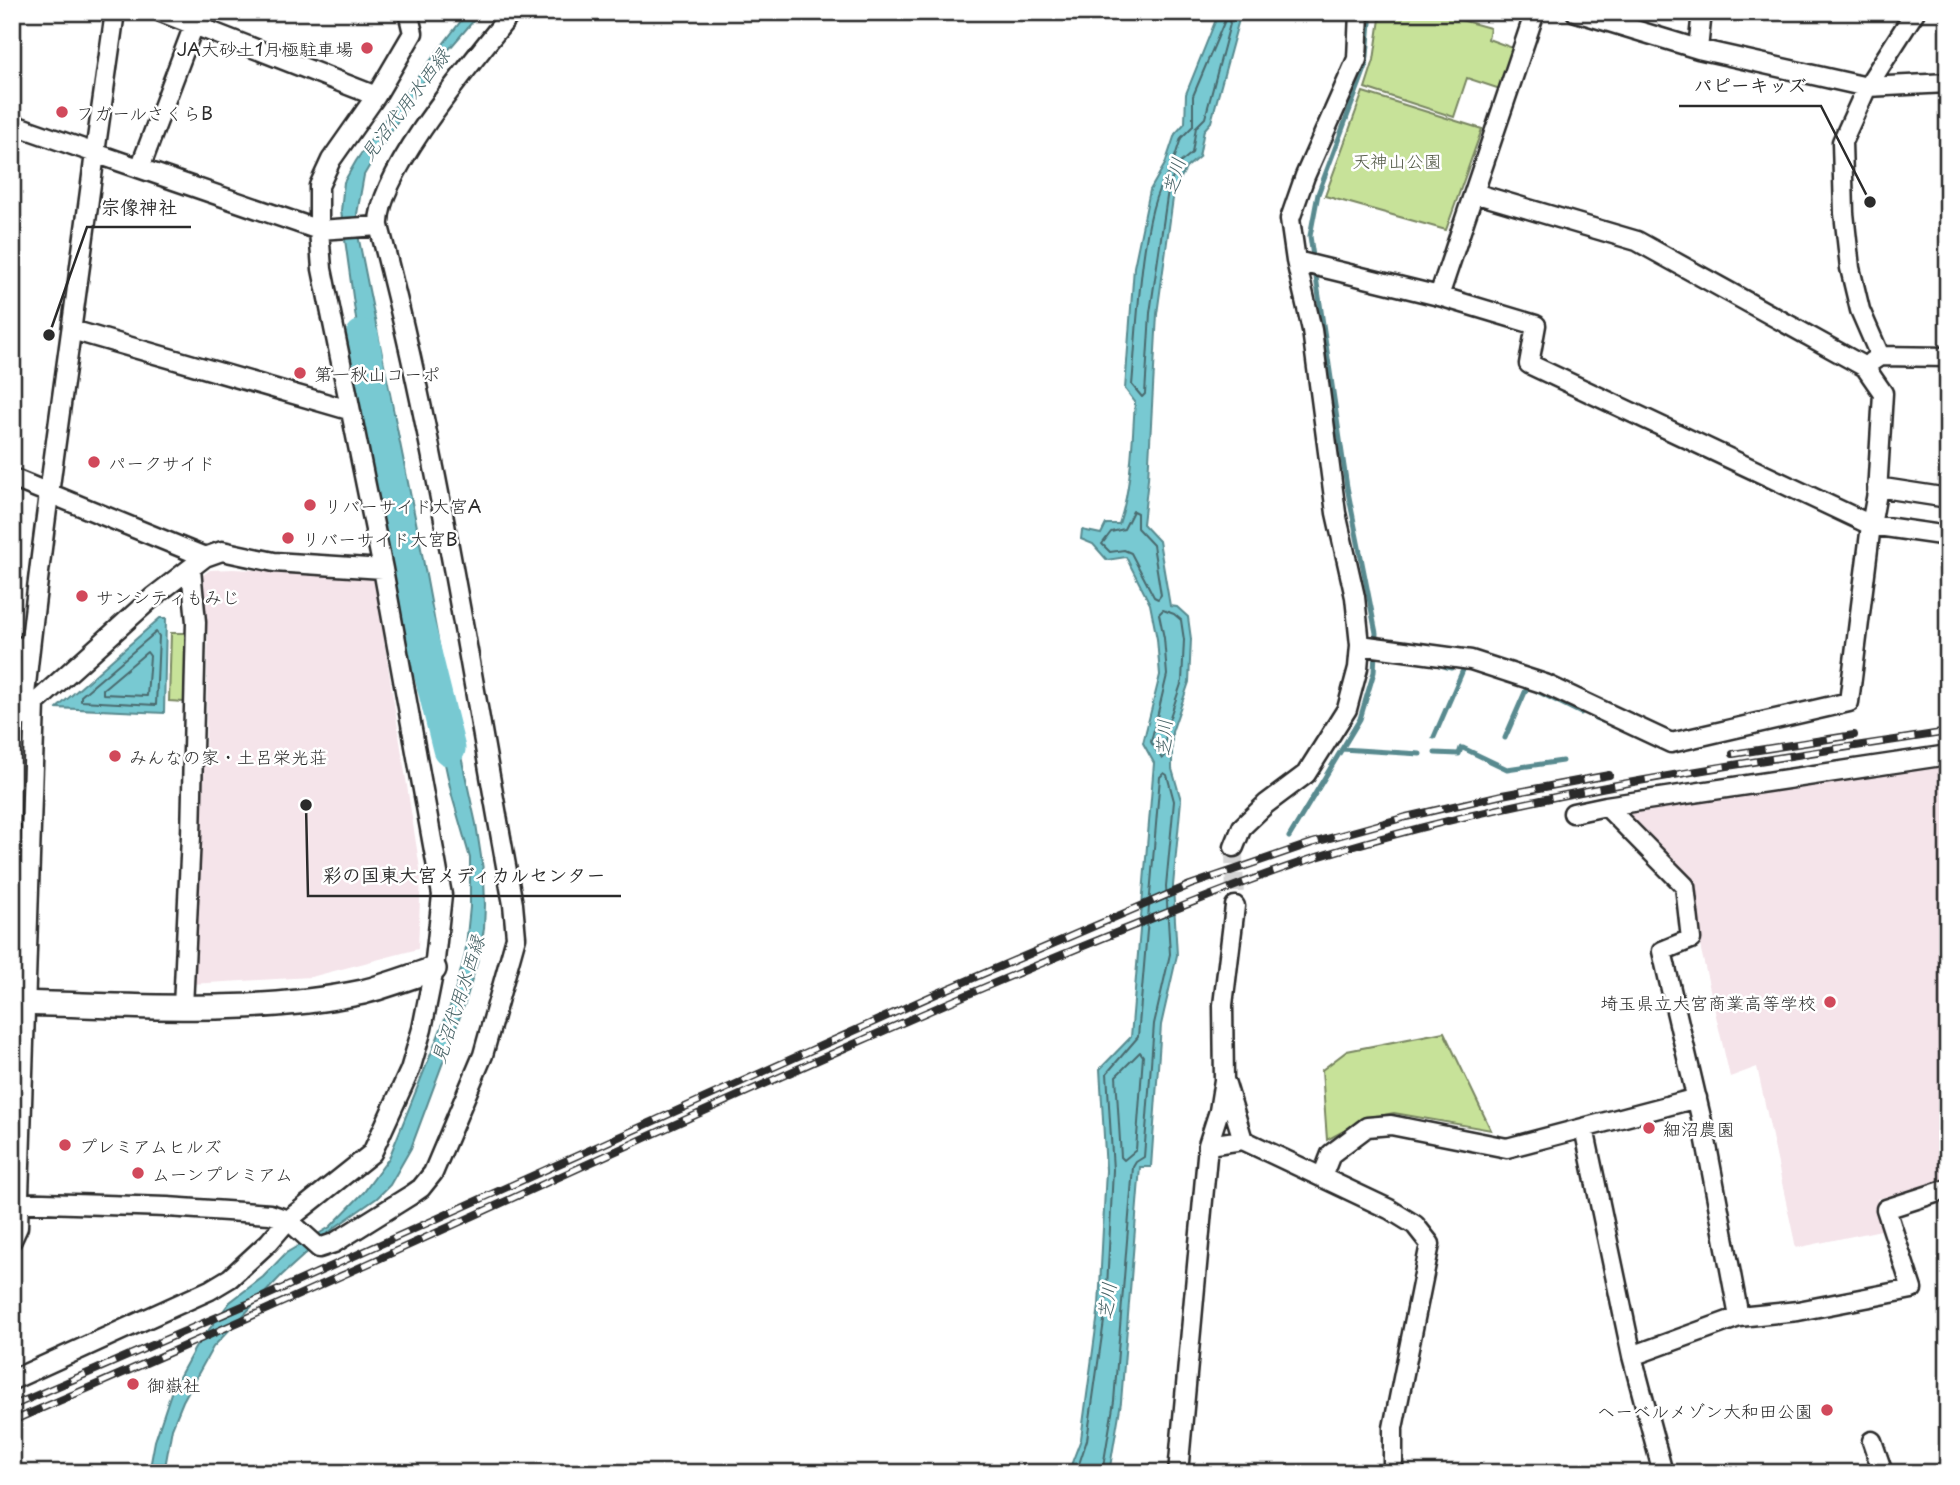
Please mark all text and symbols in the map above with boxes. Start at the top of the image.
place label: JA大砂土1月極駐車場 [177,35,353,62]
marker: JA大砂土1月極駐車場 [359,40,375,56]
water label: 見沼代用水西緑 [353,41,456,166]
callout: パピーキッズ [1679,66,1821,106]
text: パピーキッズ [1693,70,1807,98]
place label: フガールさくらB [76,99,213,126]
marker: フガールさくらB [54,104,70,120]
park label: 天神山公園 [1352,147,1442,174]
water label: 芝川 [1155,154,1191,198]
callout: 宗像神社 [87,187,191,227]
text: 宗像神社 [101,192,177,220]
place label: 第一秋山コーポ [314,360,440,387]
marker: 第一秋山コーポ [292,365,308,381]
place label: パークサイド [108,449,215,476]
marker: パークサイド [86,454,102,470]
place label: リバーサイド大宮A [324,492,482,519]
marker: リバーサイド大宮A [302,497,318,513]
place label: リバーサイド大宮B [302,525,458,552]
marker: リバーサイド大宮B [280,530,296,546]
place label: サンシティもみじ [96,583,240,610]
marker: サンシティもみじ [74,588,90,604]
water label: 芝川 [1148,719,1178,757]
place label: みんなの家・土呂栄光荘 [129,743,327,770]
marker: みんなの家・土呂栄光荘 [107,748,123,764]
callout: 彩の国東大宮メディカルセンター [308,856,621,896]
text: 彩の国東大宮メディカルセンター [323,860,605,888]
water label: 見沼代用水西縁 [423,930,491,1067]
place label: 埼玉県立大宮商業高等学校 [1600,989,1816,1016]
marker: 埼玉県立大宮商業高等学校 [1822,994,1838,1010]
place label: 細沼農園 [1663,1115,1735,1142]
marker: 細沼農園 [1641,1120,1657,1136]
place label: プレミアムヒルズ [79,1132,222,1159]
marker: プレミアムヒルズ [57,1137,73,1153]
place label: ムーンプレミアム [152,1160,293,1187]
marker: ムーンプレミアム [130,1165,146,1181]
water label: 芝川 [1090,1280,1122,1322]
place label: 御嶽社 [147,1371,201,1398]
marker: 御嶽社 [125,1376,141,1392]
place label: ヘーベルメゾン大和田公園 [1597,1397,1813,1424]
marker: ヘーベルメゾン大和田公園 [1819,1402,1835,1418]

